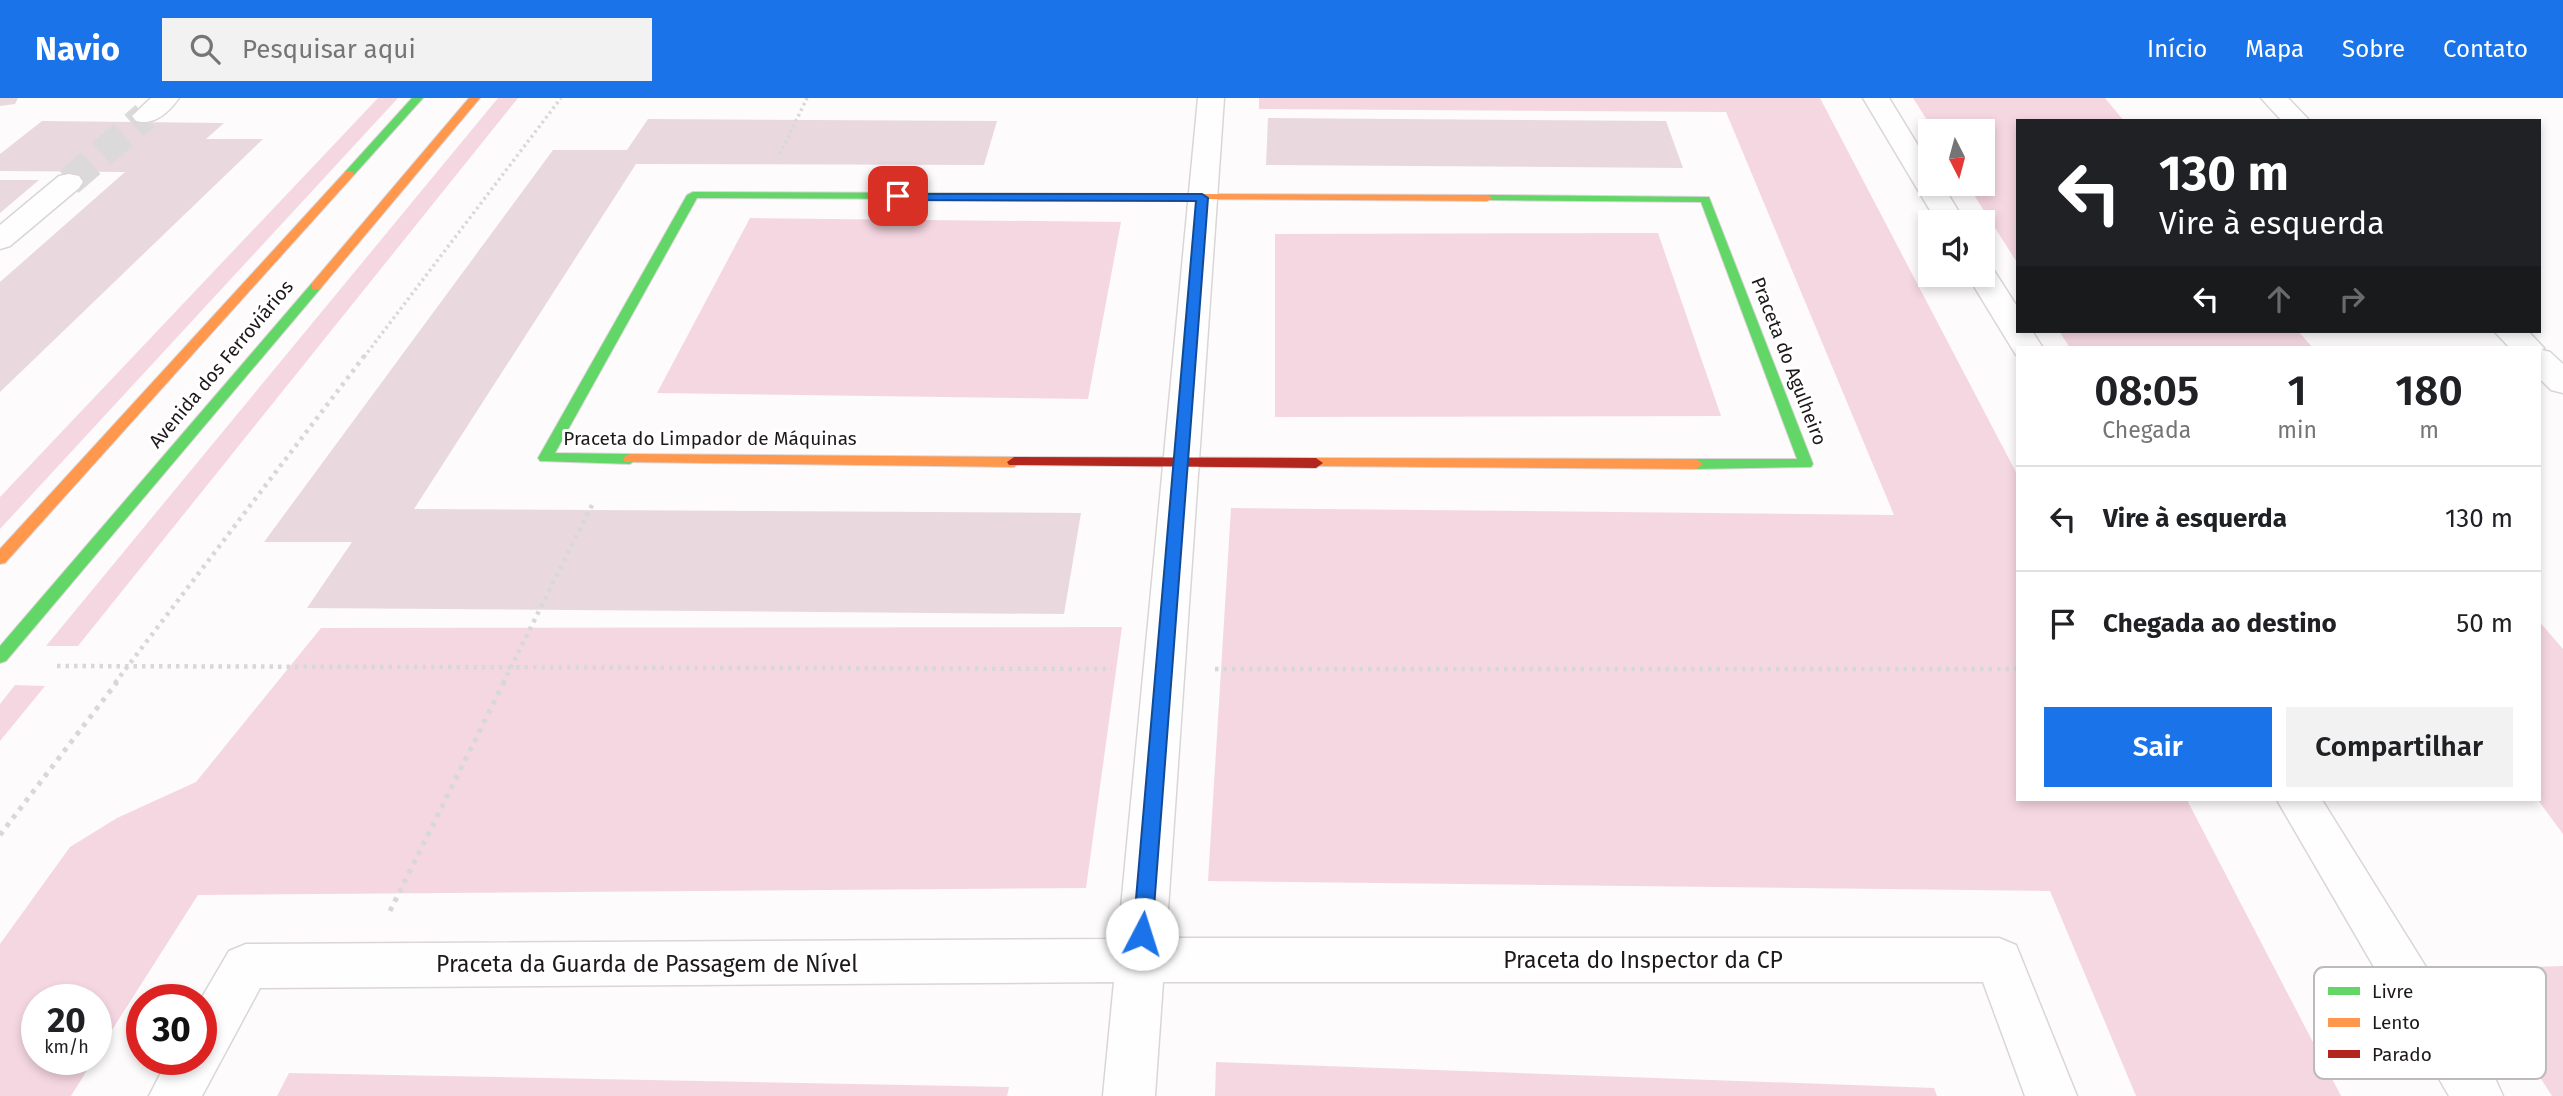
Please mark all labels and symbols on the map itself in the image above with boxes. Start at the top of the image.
north arrow [1918,119,1995,196]
pin [868,166,928,226]
street label: Praceta do Agulheiro [1746,274,1832,448]
street label: Avenida dos Ferroviários [144,275,298,453]
street label: Praceta do Limpador de Máquinas [563,427,857,450]
position arrow [1105,897,1179,971]
street label: Praceta do Inspector da CP [1503,946,1783,974]
street label: Praceta da Guarda de Passagem de Nível [436,950,858,978]
legend [2314,967,2546,1079]
text: Livre [2372,980,2413,1003]
speed limit sign: 30 [126,984,217,1075]
text: Lento [2372,1011,2420,1034]
text: Parado [2372,1043,2432,1066]

